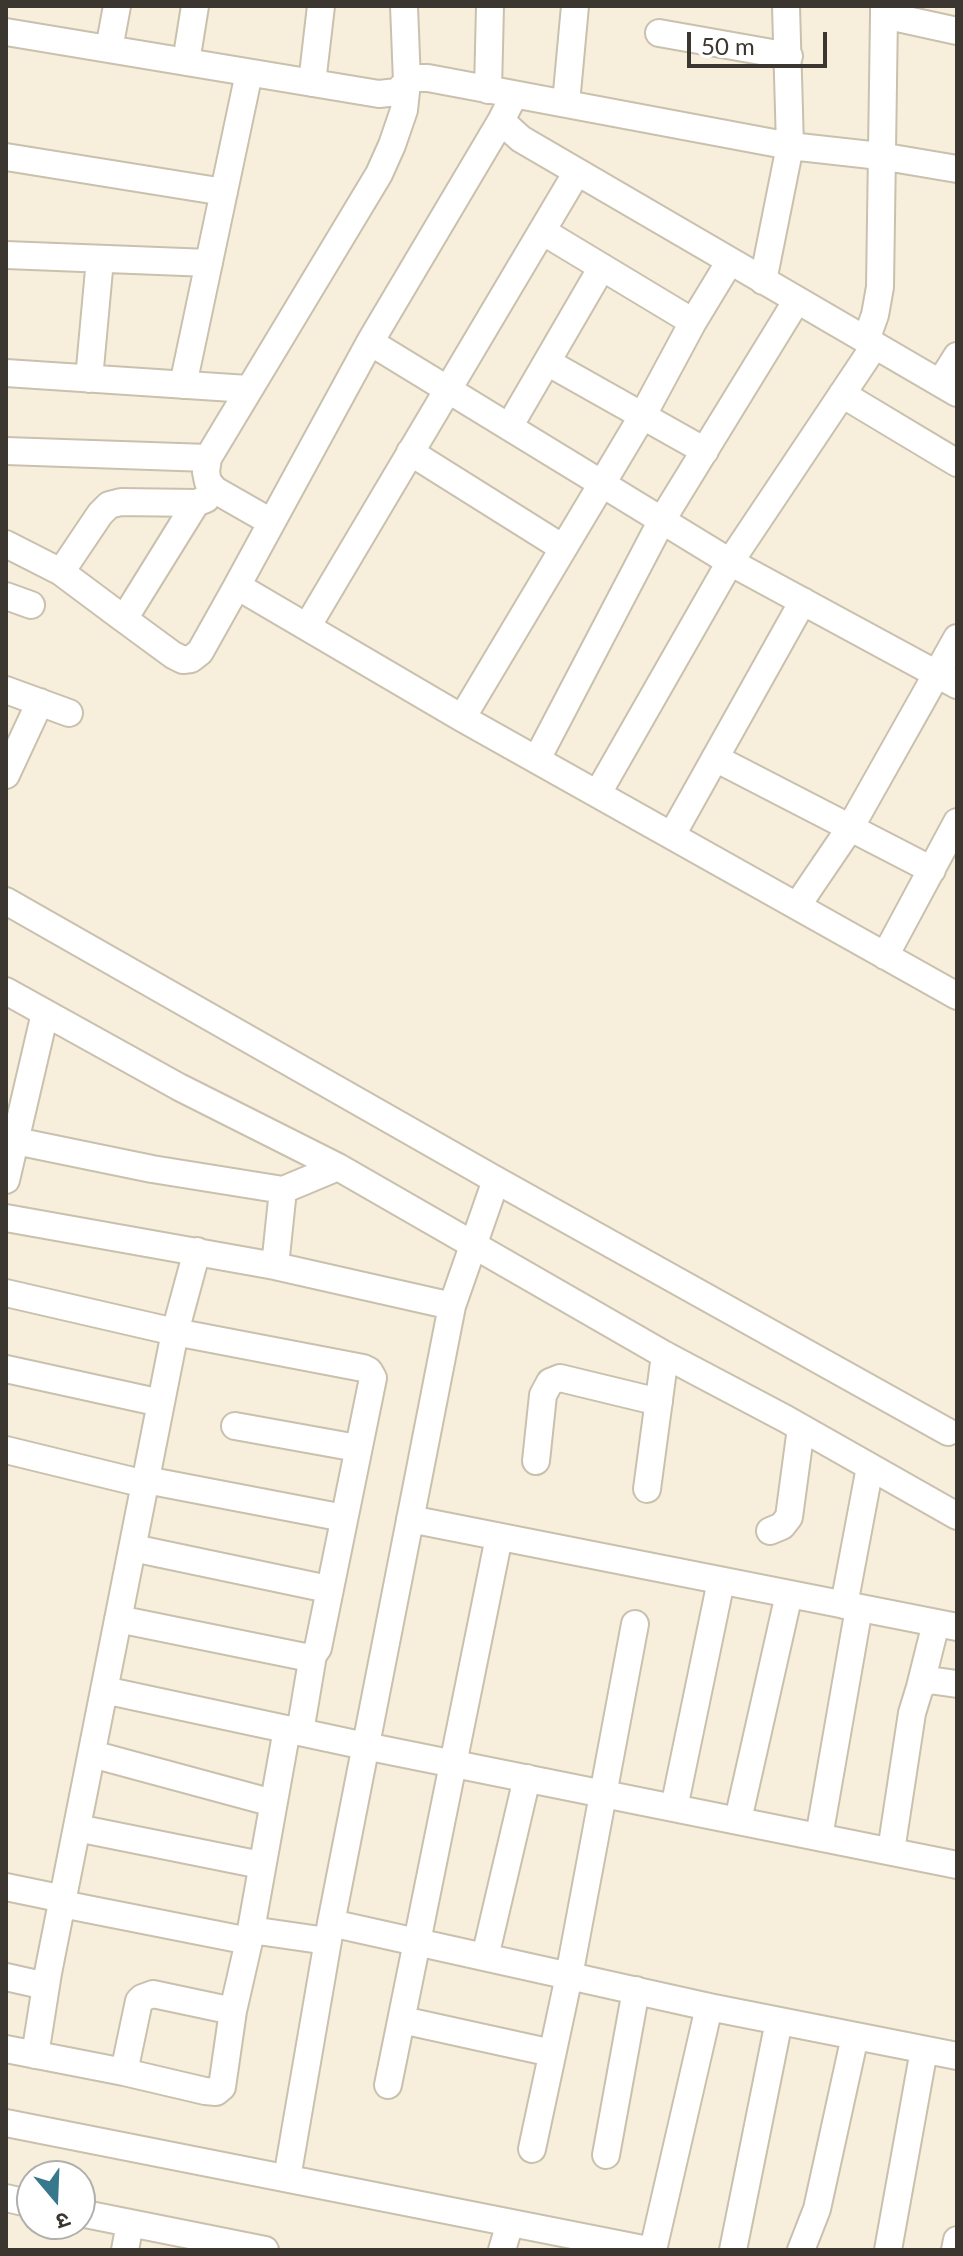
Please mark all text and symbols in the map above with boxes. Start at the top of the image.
scale bar [691,16,831,66]
text: 50 m [701,31,755,60]
north arrow [16,2160,96,2240]
text: उ [53,2206,74,2236]

